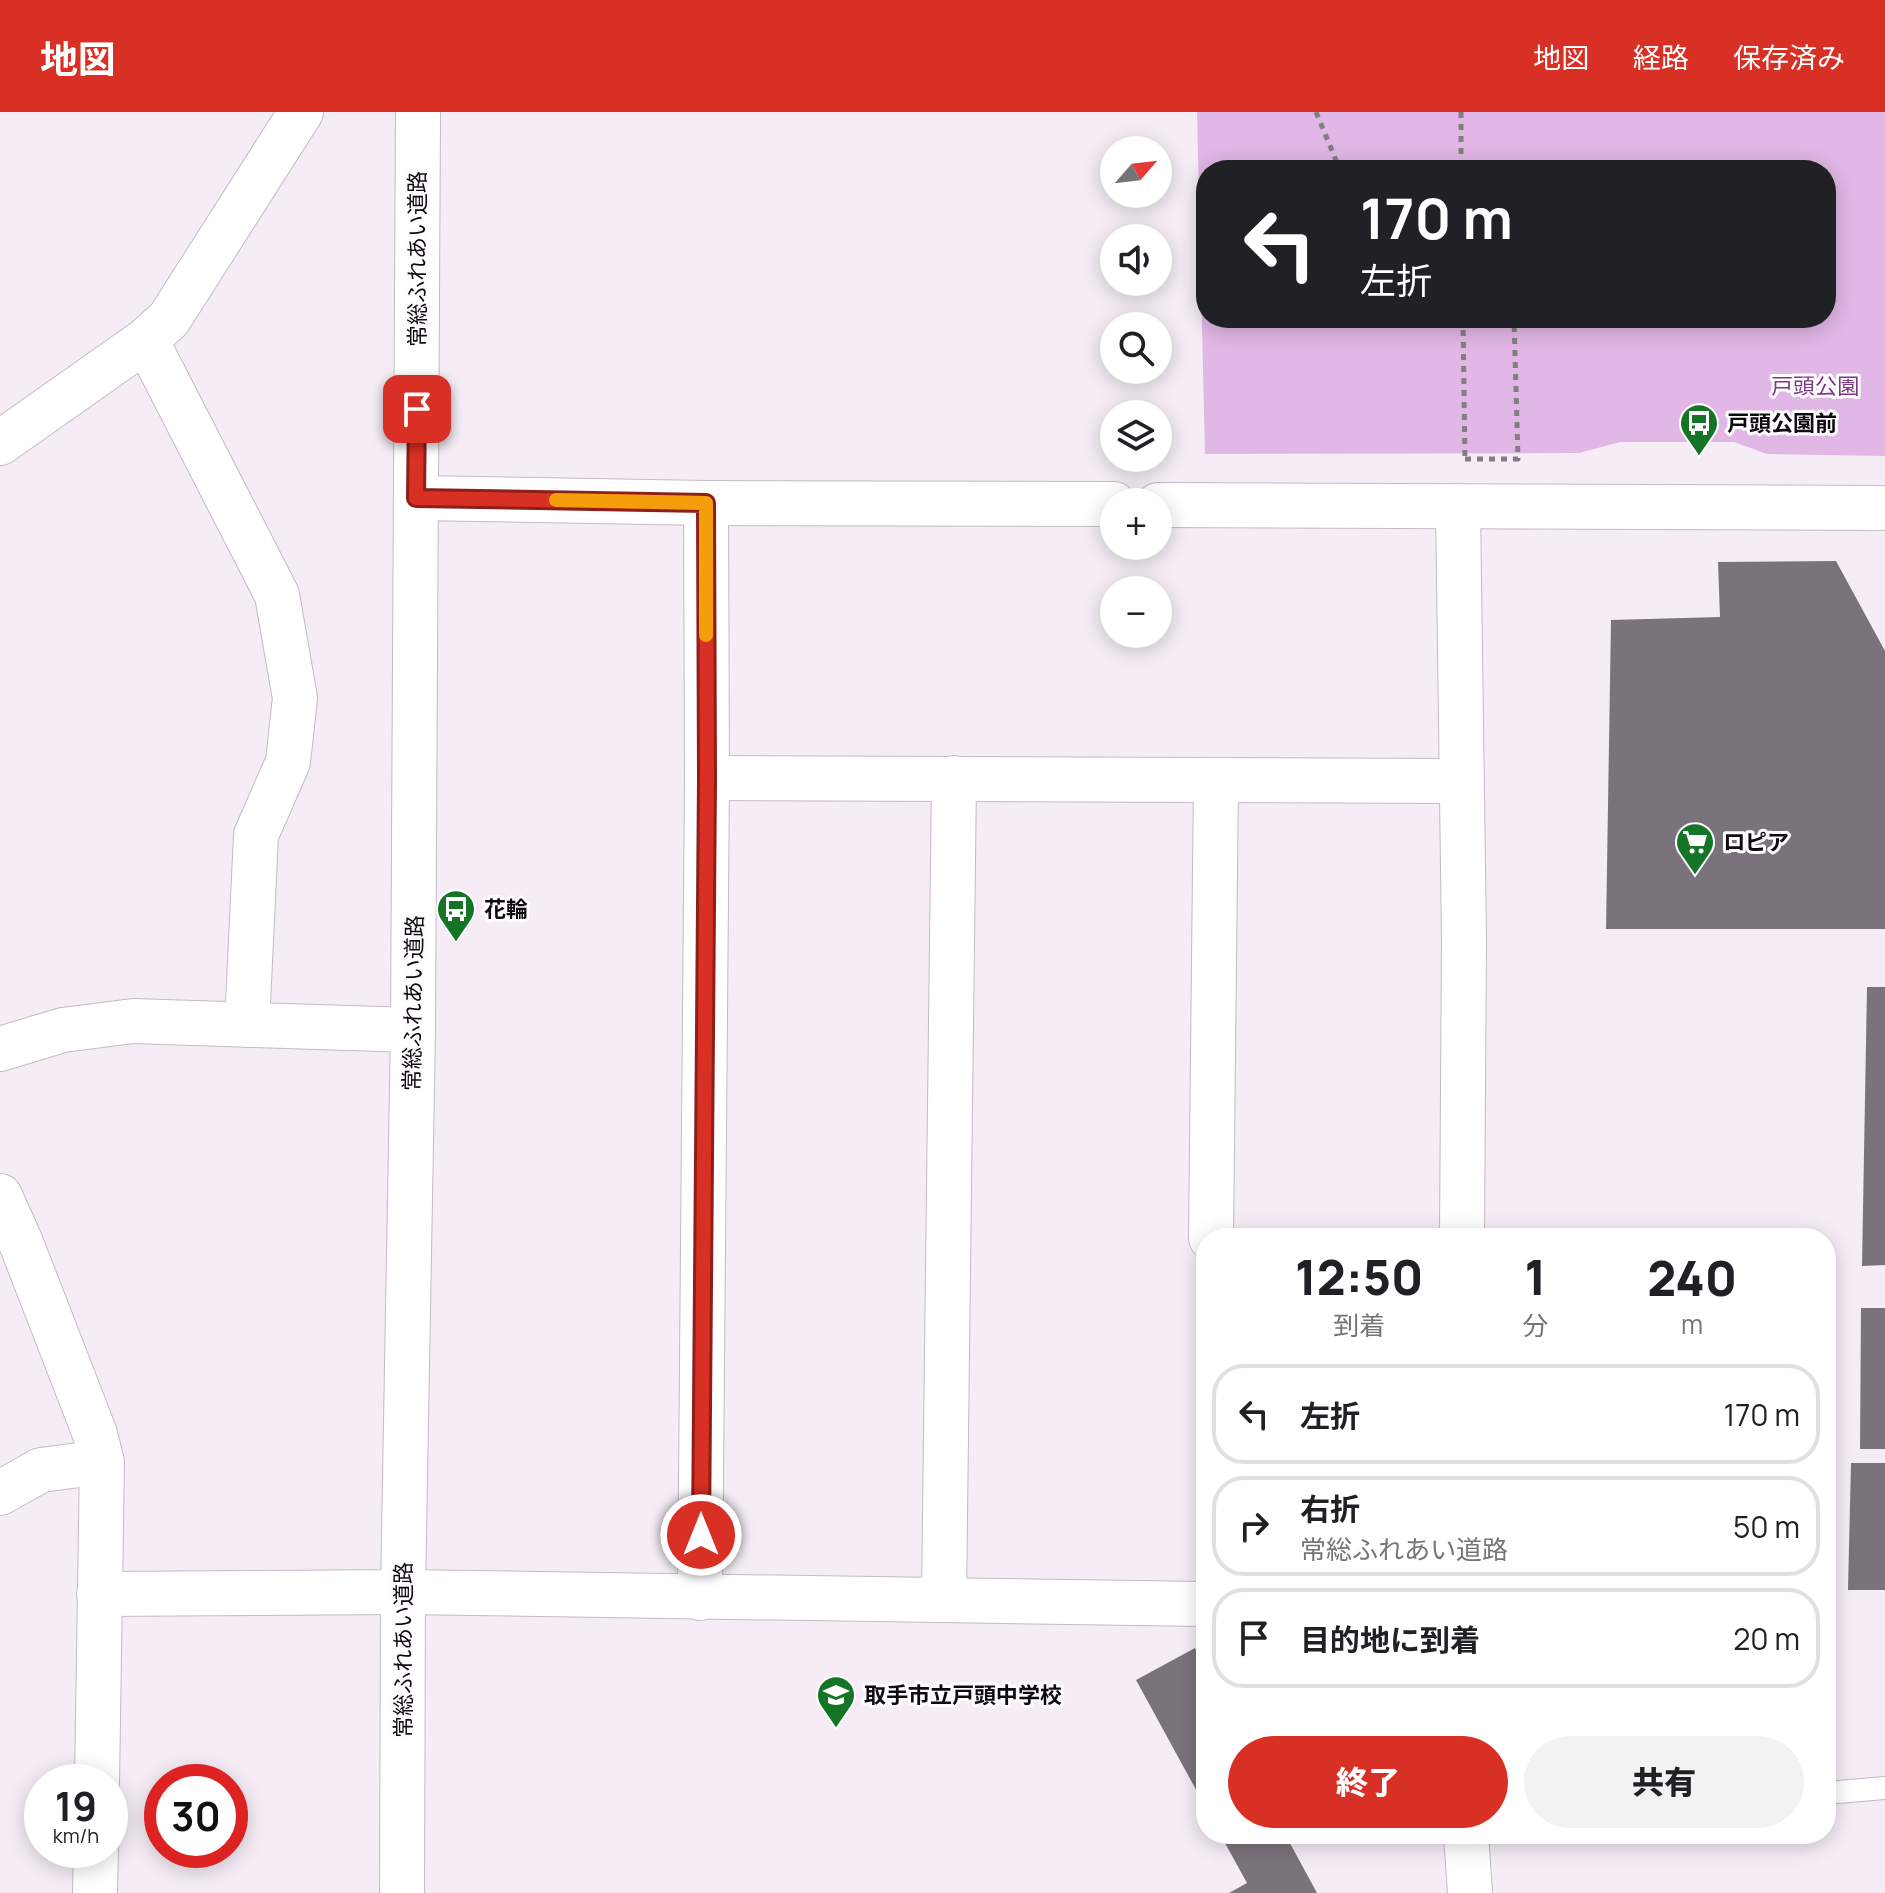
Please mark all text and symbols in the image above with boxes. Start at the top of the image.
text: 地図 [40,32,116,84]
text: 地図 [1533,38,1589,76]
text: 経路 [1633,38,1689,76]
text: 保存済み [1733,38,1845,76]
north arrow [1100,136,1172,208]
map controls [1100,136,1172,648]
street label: 常総ふれあい道路 [402,171,432,347]
text: 170 m [1360,179,1513,256]
icon: left [1228,192,1332,296]
button: sound [1100,224,1172,296]
text: 左折 [1360,256,1432,305]
button: search [1100,312,1172,384]
park label: 戸頭公園 [1771,371,1859,401]
pin [383,375,451,443]
icon: arrive [395,387,439,431]
button: layers [1100,400,1172,472]
bus stop icon: 戸頭公園前 [1678,402,1720,457]
place label: 戸頭公園前 [1727,408,1837,438]
button: + [1100,488,1172,560]
button: − [1100,576,1172,648]
supermarket icon: ロピア [1674,821,1716,876]
place label: ロピア [1723,827,1789,857]
bus stop icon: 花輪 [435,888,477,943]
place label: 花輪 [484,894,528,924]
street label: 常総ふれあい道路 [396,915,430,1091]
text: 12:50 [1295,1244,1423,1309]
text: 1 [1524,1244,1546,1309]
text: 240 [1647,1245,1737,1310]
text: m [1681,1306,1703,1342]
text: 到着 [1333,1307,1385,1343]
text: 分 [1522,1307,1548,1343]
icon: left [1232,1392,1276,1436]
text: 170 m [1723,1394,1800,1435]
text: 左折 [1300,1395,1360,1436]
text: 右折 [1300,1488,1360,1529]
position arrow [659,1493,743,1577]
icon: right [1232,1504,1276,1548]
text: 50 m [1733,1506,1800,1547]
text: 常総ふれあい道路 [1300,1531,1508,1567]
street label: 常総ふれあい道路 [388,1562,418,1738]
icon: arrive [1232,1616,1276,1660]
text: 20 m [1733,1618,1800,1659]
text: 目的地に到着 [1300,1619,1480,1660]
school or university icon: 取手市立戸頭中学校 [815,1674,857,1729]
place label: 取手市立戸頭中学校 [864,1680,1062,1710]
button: 終了 [1228,1736,1508,1828]
button: 共有 [1524,1736,1804,1828]
speed limit sign: 30 [144,1764,248,1868]
text: 19 [55,1778,97,1833]
text: km/h [53,1822,99,1849]

